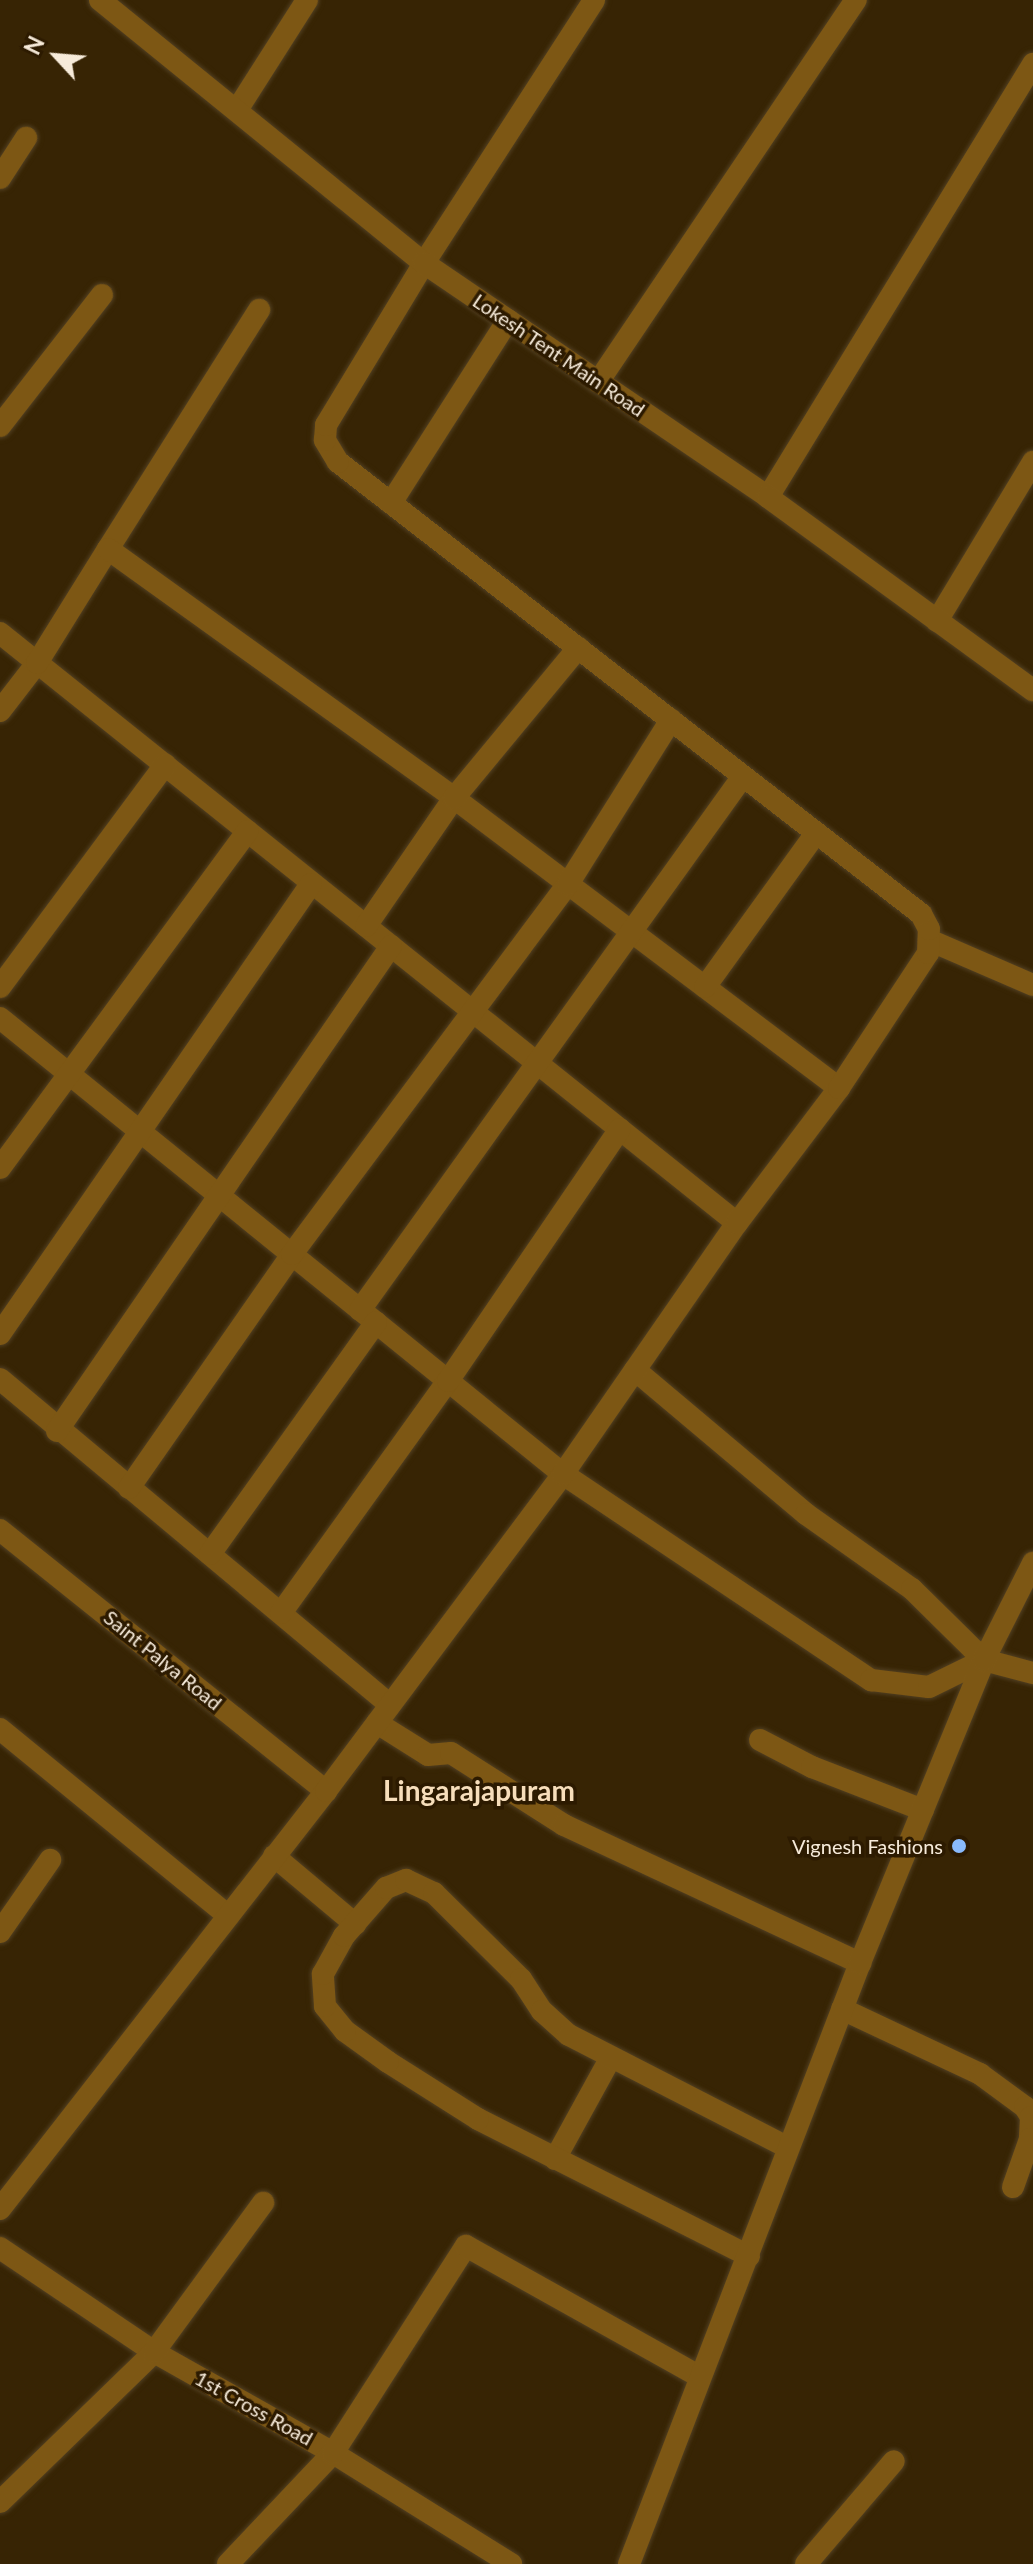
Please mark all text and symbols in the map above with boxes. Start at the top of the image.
north arrow [16,16,96,96]
text: N [18,32,50,59]
street label: Lokesh Tent Main Road [468,288,650,422]
street label: Saint Palya Road [99,1605,227,1715]
district label: Lingarajapuram [383,1773,575,1807]
place label: Vignesh Fashions [792,1834,943,1858]
marker: Vignesh Fashions [950,1837,968,1855]
street label: 1st Cross Road [191,2366,317,2450]

